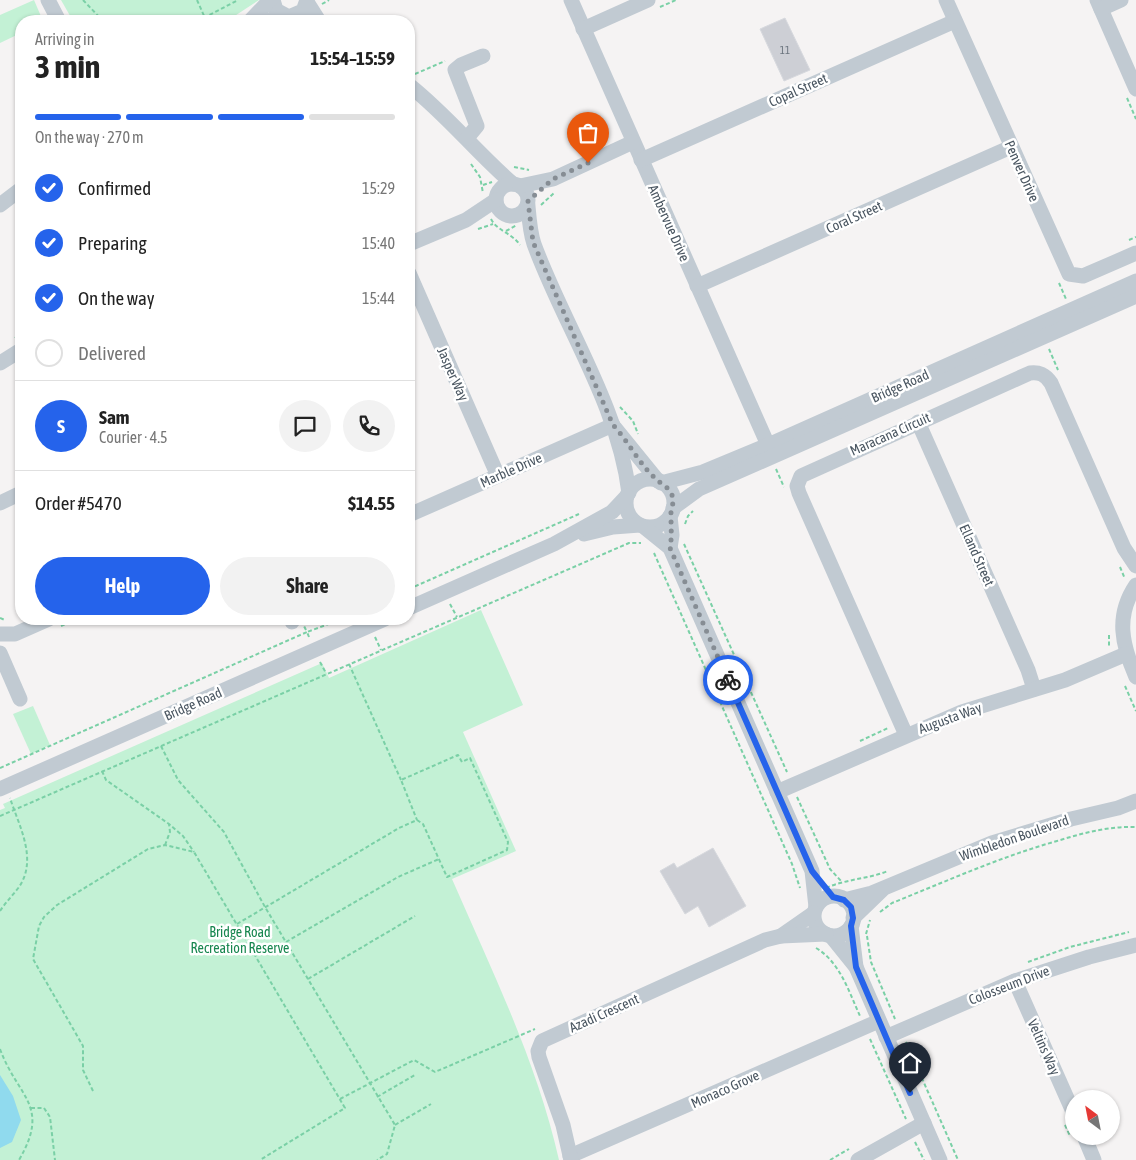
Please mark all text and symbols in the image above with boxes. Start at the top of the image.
text: Arriving in [35,30,95,48]
house number: 11 [780,44,790,56]
text: 15:54–15:59 [310,47,395,69]
text: 3 min [35,48,100,85]
street label: Copal Street [766,70,830,110]
pin [567,112,609,163]
icon: bag [574,119,602,147]
text: On the way · 270 m [35,128,144,146]
street label: Penver Drive [1001,138,1043,204]
icon: check [35,174,63,202]
text: Confirmed [78,177,151,199]
text: 15:29 [362,179,395,197]
street label: Ambervue Drive [645,182,693,264]
street label: Coral Street [824,198,884,236]
icon: check [35,229,63,257]
text: Preparing [78,232,147,254]
text: 15:40 [362,234,395,252]
icon: check [35,284,63,312]
text: On the way [78,287,155,309]
text: 15:44 [362,289,395,307]
text: Delivered [78,342,146,364]
street label: Jasper Way [434,345,472,403]
street label: Bridge Road [869,366,931,406]
button: chat [279,400,331,452]
button: phone [343,400,395,452]
text: Sam [99,406,130,428]
street label: Maracana Circuit [847,409,933,459]
text: S [57,415,65,437]
text: Courier · 4.5 [99,428,168,446]
street label: Marble Drive [478,449,544,491]
text: Order #5470 [35,492,122,514]
text: $14.55 [348,492,395,514]
street label: Elland Street [956,522,998,588]
button: Help [35,557,210,615]
button: Share [220,557,395,615]
courier [703,655,753,705]
icon: bike [714,666,742,694]
street label: Bridge Road [162,684,224,724]
street label: Augusta Way [916,699,984,737]
street label: Wimbledon Boulevard [957,812,1071,864]
park label: Bridge Road Recreation Reserve [191,924,289,956]
street label: Colosseum Drive [966,962,1052,1008]
street label: Azadi Crescent [567,991,641,1035]
street label: Veltins Way [1025,1017,1063,1078]
pin [889,1042,931,1093]
icon: home [896,1049,924,1077]
street label: Monaco Grove [688,1067,762,1111]
north arrow [1065,1090,1120,1145]
map controls [1065,1090,1120,1145]

